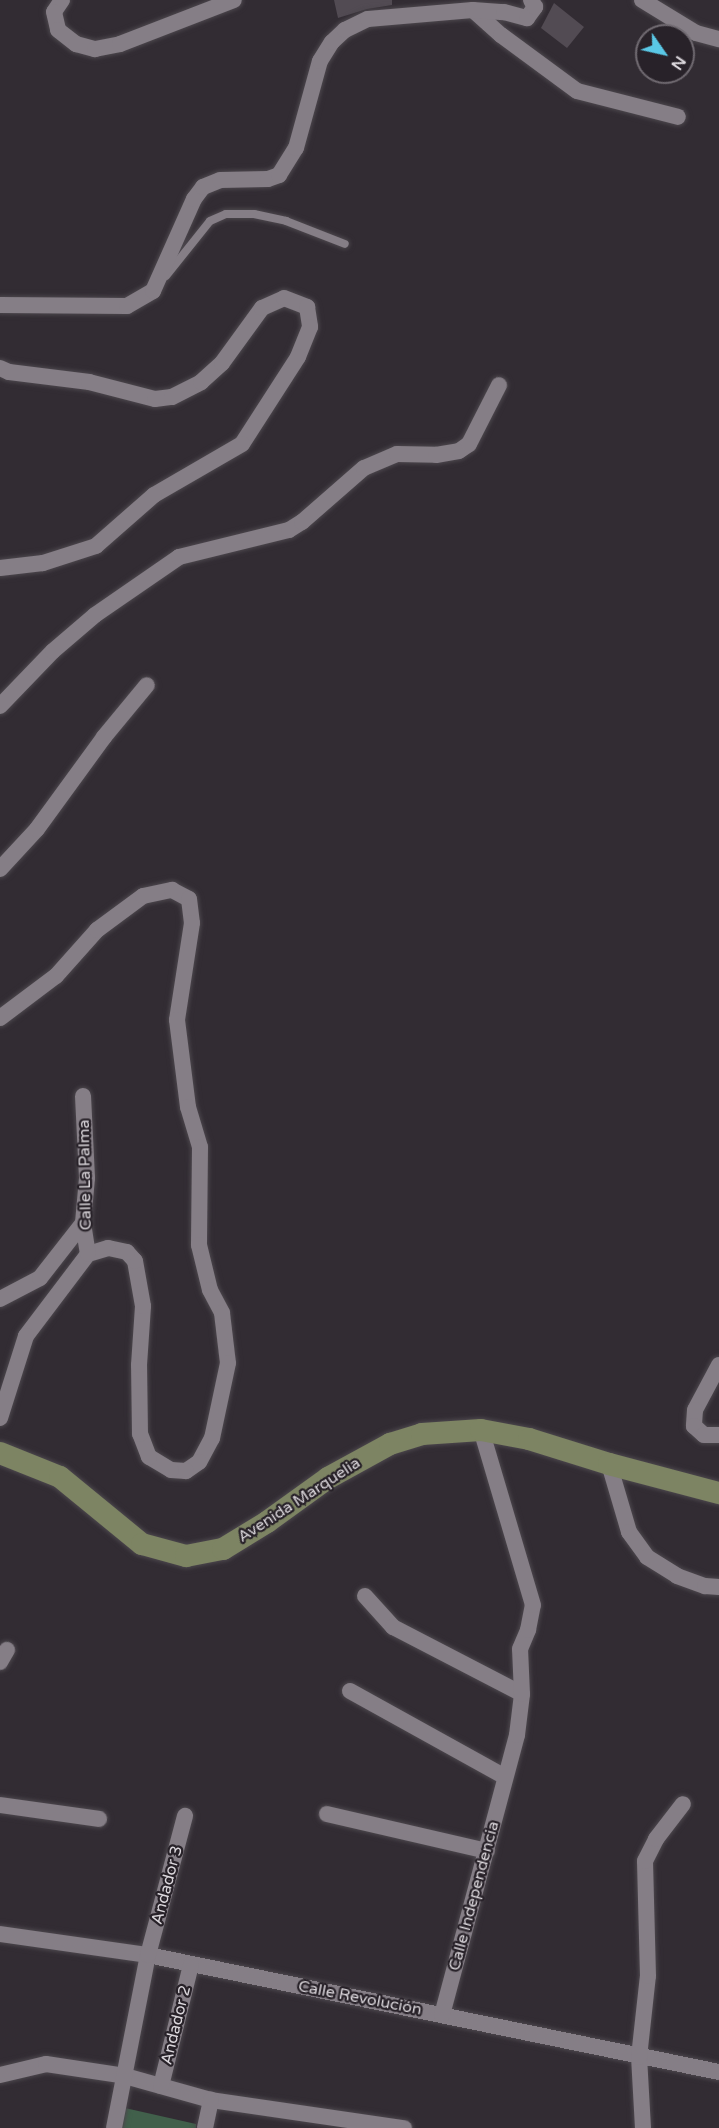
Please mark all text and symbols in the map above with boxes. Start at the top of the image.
north arrow [635,24,695,84]
text: N [666,52,690,74]
street label: Calle La Palma [74,1120,96,1230]
street label: Avenida Marquelia [234,1453,364,1547]
street label: Calle Independencia [445,1819,503,1973]
street label: Andador 3 [147,1843,187,1927]
street label: Calle Revolución [297,1977,423,2019]
street label: Andador 2 [157,1983,195,2067]

